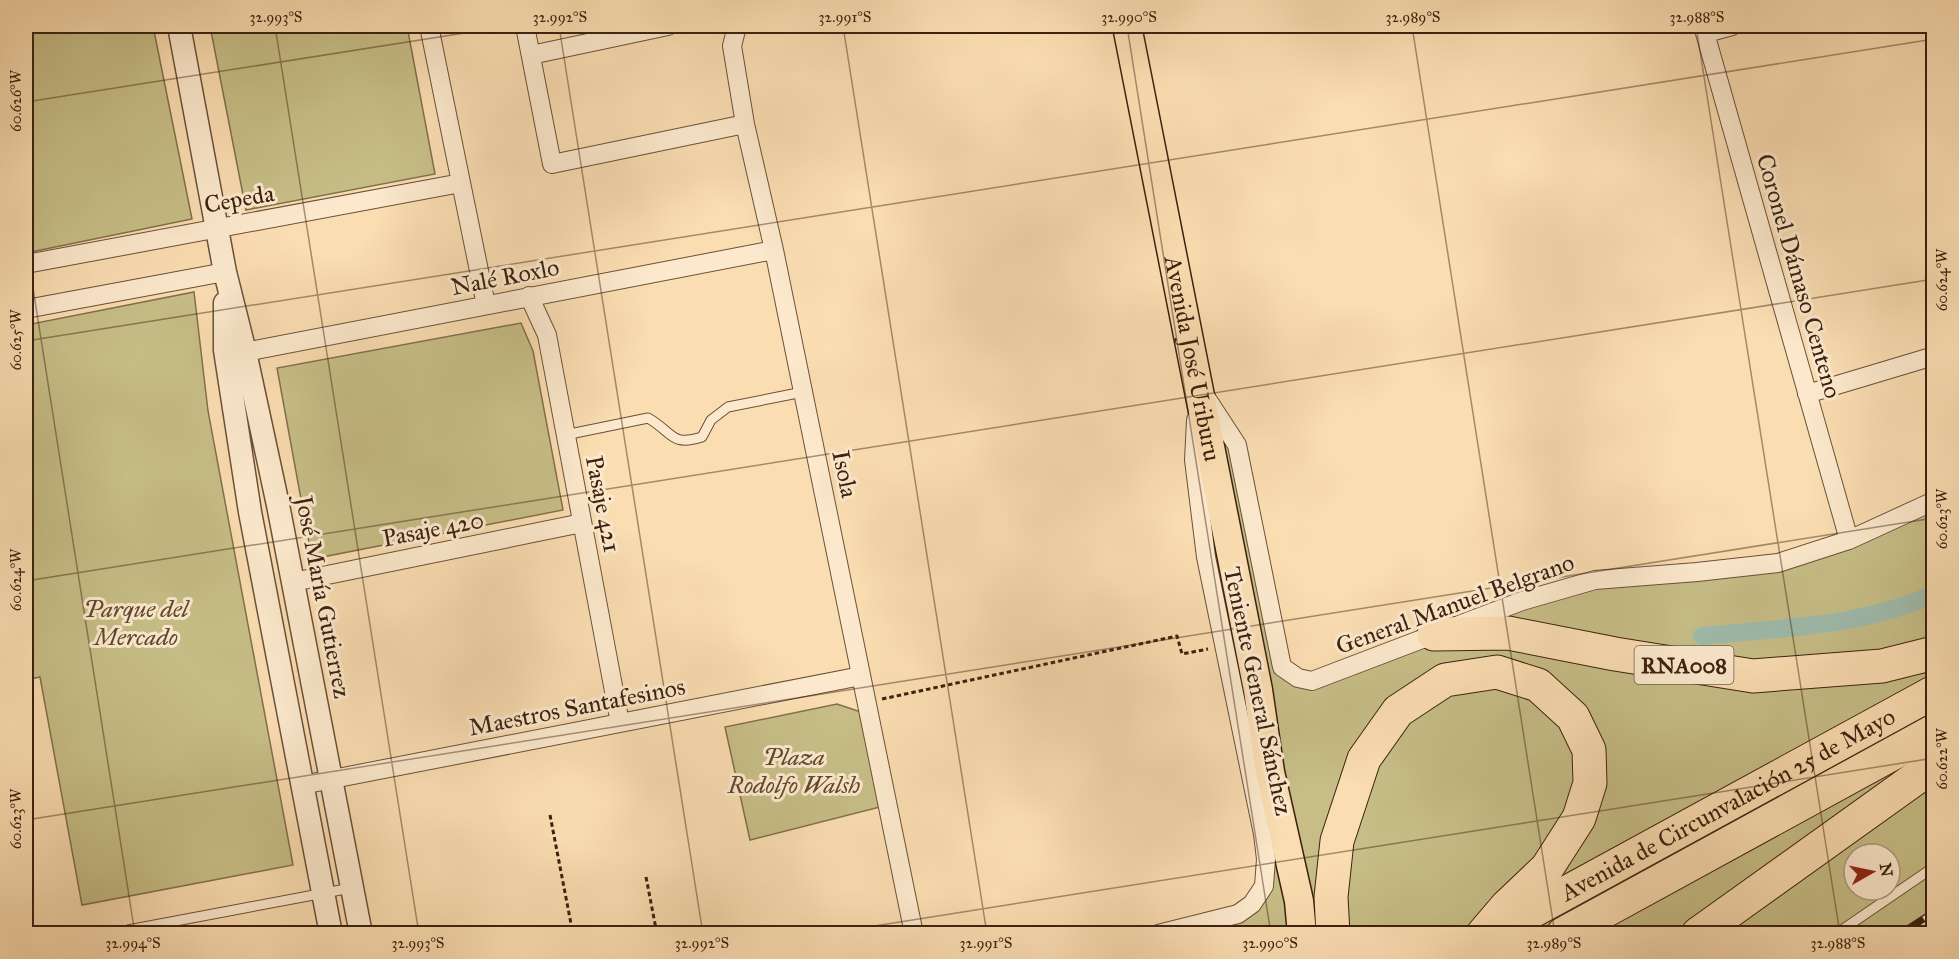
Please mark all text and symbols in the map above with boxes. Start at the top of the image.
text: 32.993°S [250,8,302,26]
text: 32.992°S [533,8,587,26]
text: 32.991°S [819,8,871,26]
text: 32.990°S [1101,8,1157,26]
text: 32.989°S [1386,8,1440,26]
text: 32.988°S [1670,8,1724,26]
text: 60.626°W [7,69,25,132]
street label: Coronel Dámaso Centeno [1750,150,1848,402]
street label: Cepeda [202,178,277,220]
text: 60.624°W [1933,248,1951,311]
street label: Nalé Roxlo [448,252,562,302]
street label: Avenida José Uriburu [1157,252,1228,464]
text: 60.625°W [7,309,25,371]
street label: Isola [825,448,865,501]
street label: Pasaje 421 [579,453,627,555]
text: 60.623°W [1933,488,1951,549]
street label: José María Gutierrez [288,490,357,701]
street label: Pasaje 420 [380,504,486,554]
street label: General Manuel Belgrano [1332,547,1578,661]
text: 60.624°W [7,548,25,611]
street label: Teniente General Sánchez [1217,564,1299,818]
park label: Parque del Mercado [84,594,191,652]
road number: RNA008 [1634,646,1734,684]
street label: Maestros Santafesinos [466,671,688,743]
street label: Avenida de Circunvalación 25 de Mayo [1555,701,1900,908]
text: 60.622°W [1933,727,1951,790]
park label: Plaza Rodolfo Walsh [727,742,861,800]
text: 60.623°W [7,788,25,849]
north arrow [1842,842,1902,902]
text: N [1876,862,1897,878]
text: 32.994°S [105,934,161,952]
text: 32.993°S [392,934,444,952]
text: 32.992°S [675,934,729,952]
text: 32.991°S [960,934,1012,952]
text: 32.990°S [1242,934,1298,952]
text: 32.989°S [1527,934,1581,952]
text: 32.988°S [1811,934,1865,952]

